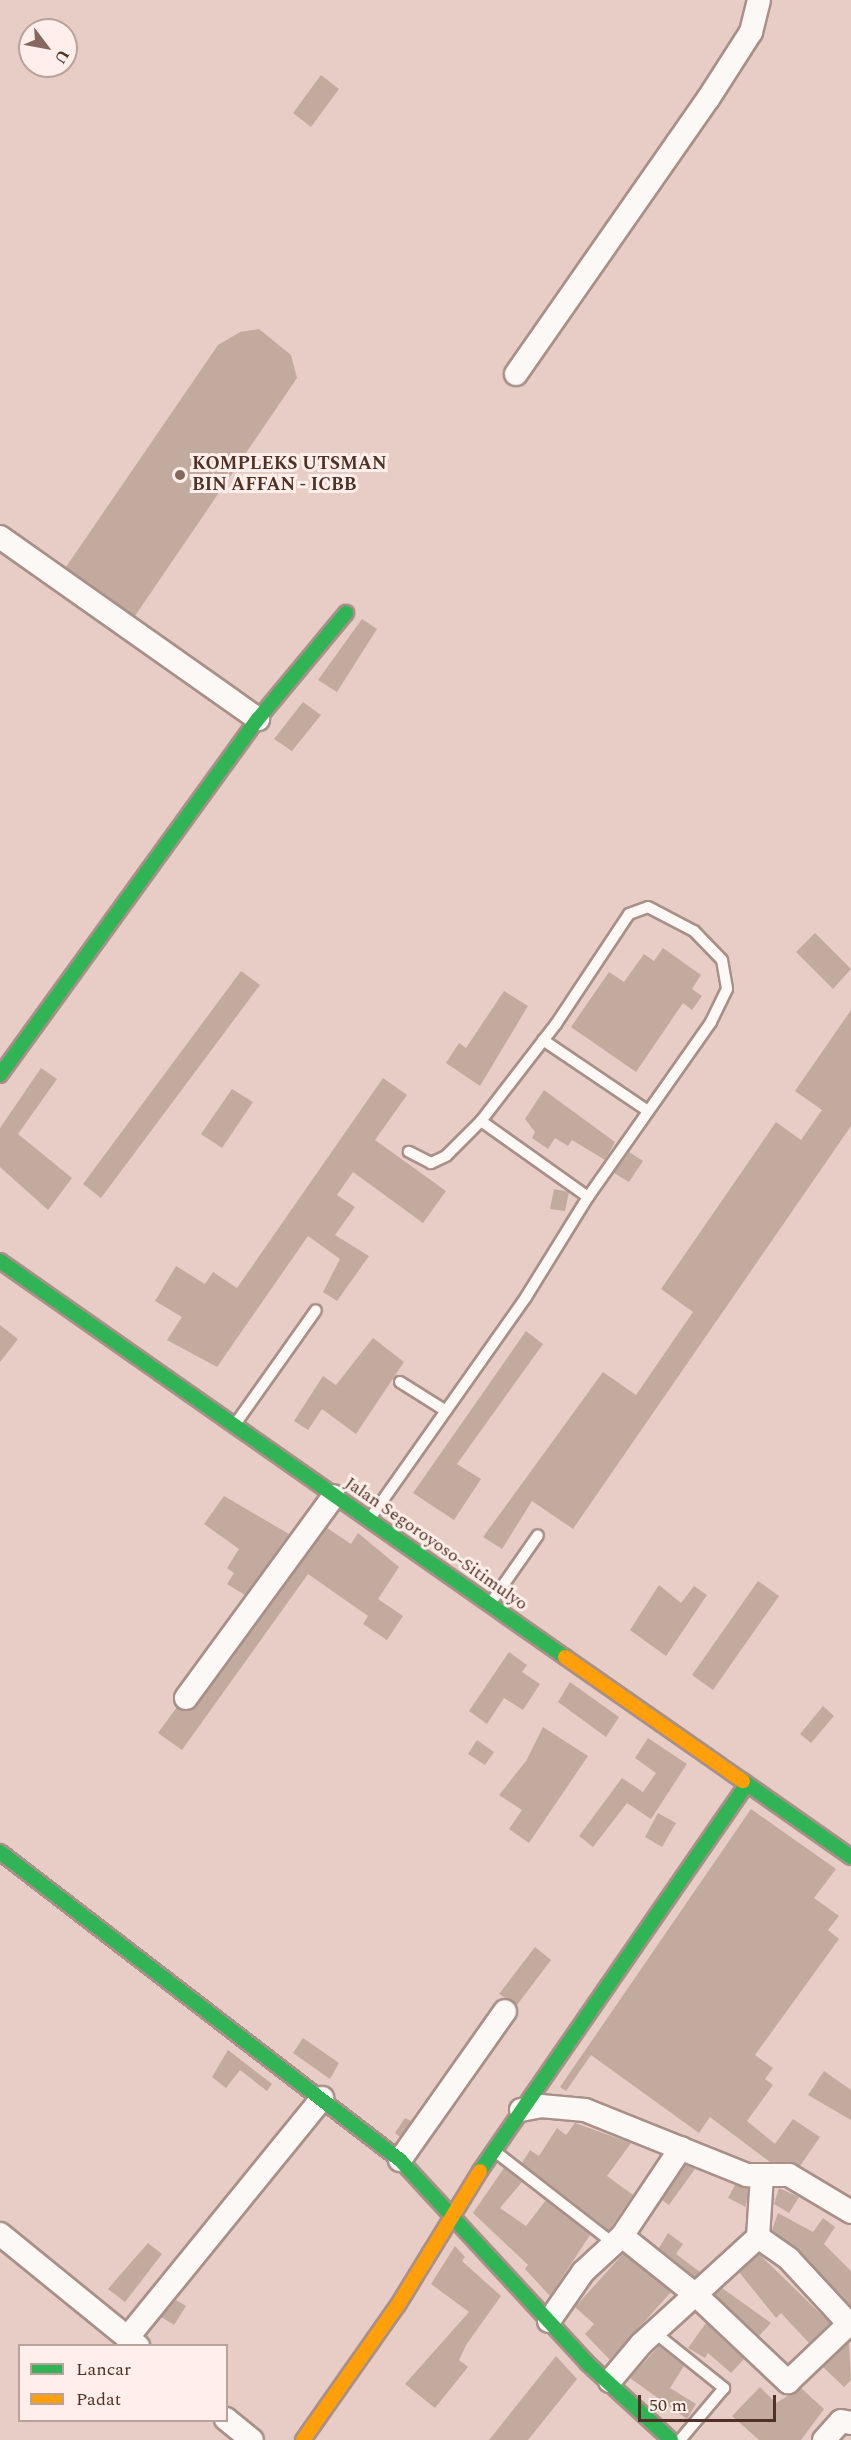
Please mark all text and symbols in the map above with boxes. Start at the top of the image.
north arrow [18,18,78,78]
text: U [48,44,75,69]
place label: KOMPLEKS UTSMAN BIN AFFAN - ICBB [192,454,387,496]
marker: KOMPLEKS UTSMAN BIN AFFAN - ICBB [173,468,187,482]
street label: Jalan Segoroyoso-Sitimulyo [340,1473,532,1615]
legend [18,2344,228,2422]
text: Lancar [76,2356,131,2383]
scale bar [641,2383,779,2421]
text: Padat [76,2386,121,2413]
text: 50 m [649,2392,687,2419]

